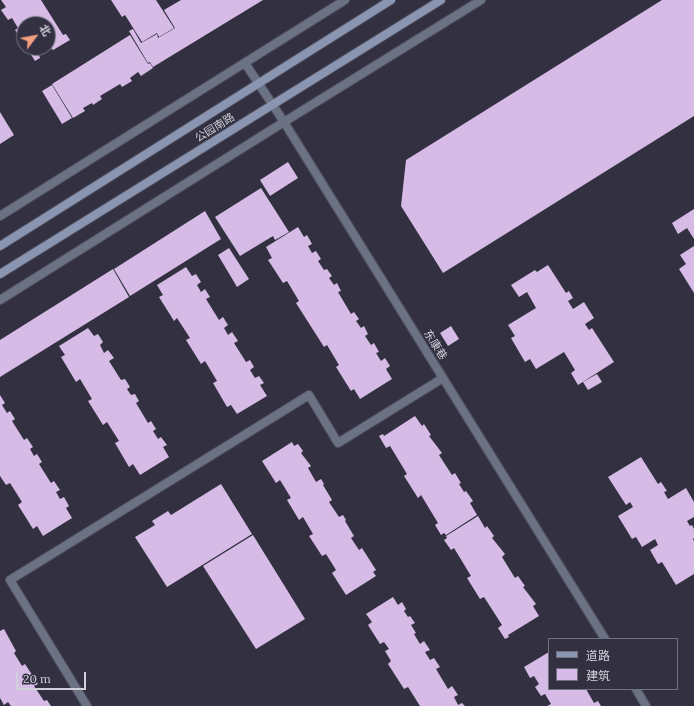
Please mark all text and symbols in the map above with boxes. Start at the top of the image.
north arrow [16,16,56,56]
text: 北 [36,22,54,39]
street label: 公园南路 [193,111,237,145]
street label: 东康巷 [421,328,449,362]
legend [548,638,678,690]
text: 道路 [586,648,610,663]
scale bar [18,664,88,690]
text: 建筑 [586,668,610,683]
text: 20 m [23,671,51,686]

